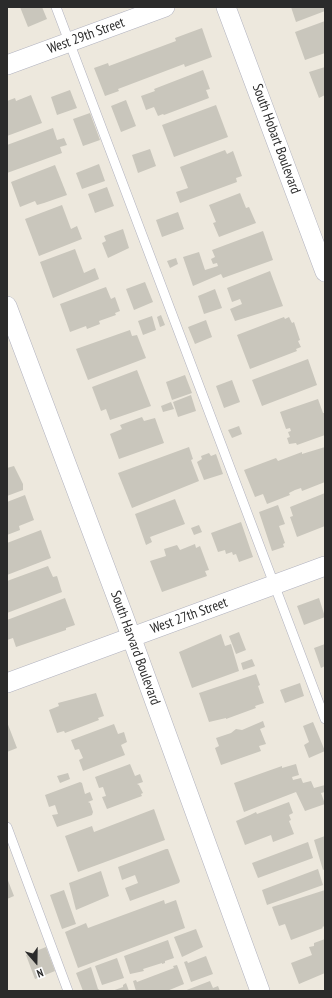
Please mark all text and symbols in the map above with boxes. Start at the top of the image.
street label: West 29th Street [45,14,127,58]
street label: South Hobart Boulevard [248,82,304,196]
street label: South Harvard Boulevard [107,589,163,707]
street label: West 27th Street [148,594,230,638]
north arrow [16,942,56,982]
text: N [35,966,45,981]

